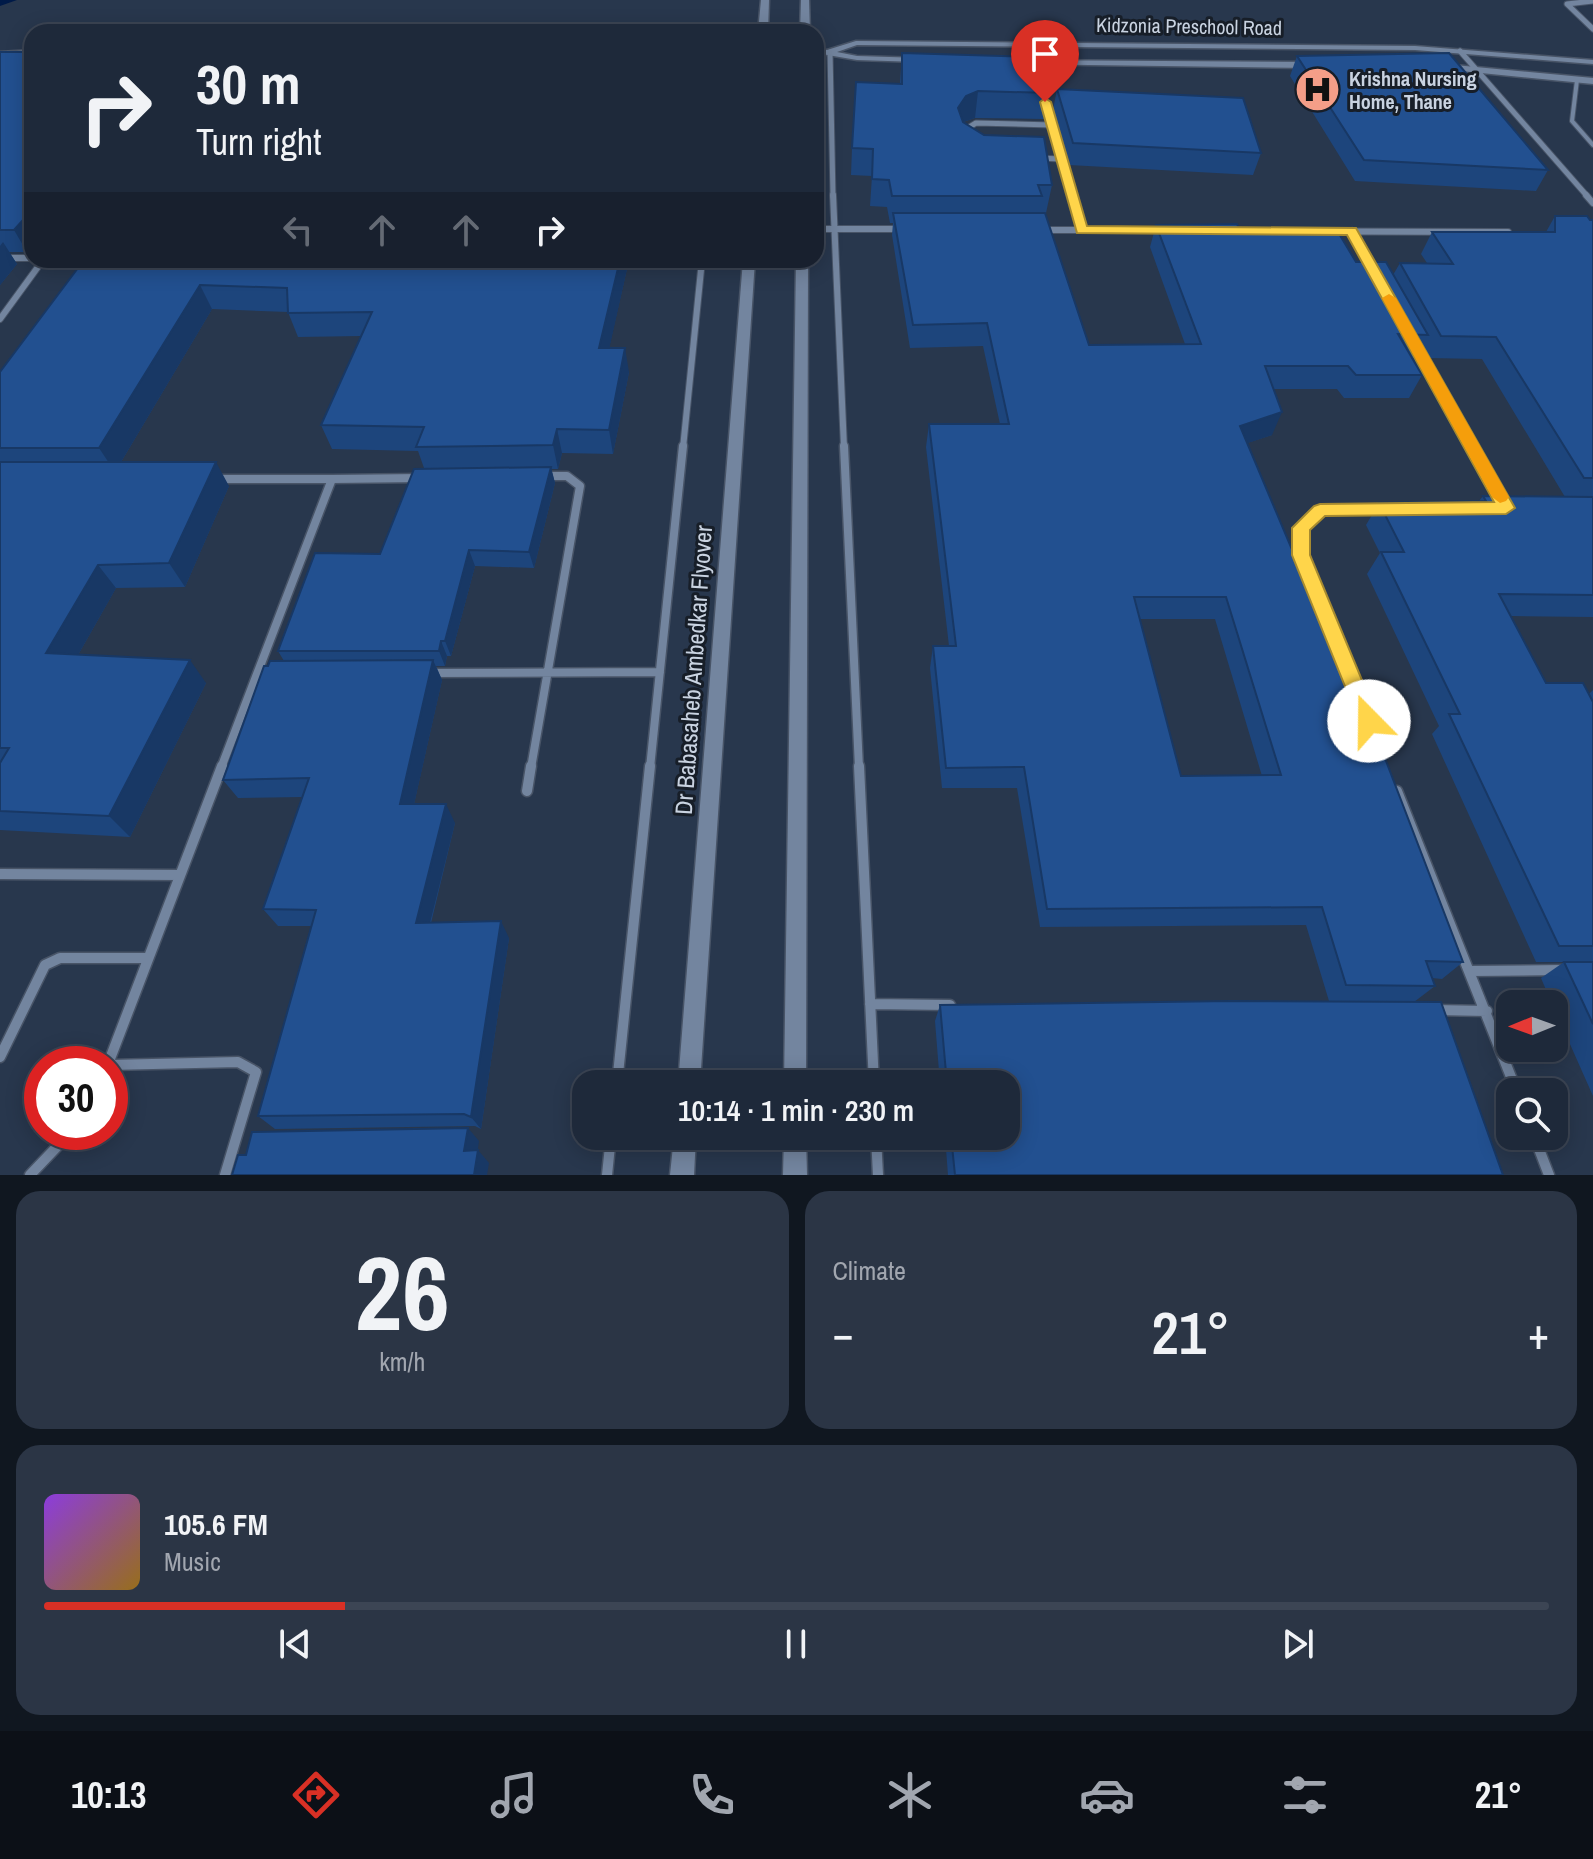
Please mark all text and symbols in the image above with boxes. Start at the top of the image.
street label: Kidzonia Preschool Road [1096,11,1282,41]
pin [1011,20,1079,102]
icon: arrive [1023,32,1067,76]
text: 30 m [196,46,301,121]
icon: right [64,56,168,160]
hospital icon: Krishna Nursing Home, Thane [1294,65,1342,113]
place label: Krishna Nursing Home, Thane [1349,65,1477,115]
text: Turn right [196,118,321,166]
icon: left [276,208,320,252]
icon: ahead [360,208,404,252]
icon: ahead [444,208,488,252]
icon: right [528,208,572,252]
street label: Dr Babasaheb Ambedkar Flyover [667,524,719,816]
position arrow [1327,679,1411,763]
north arrow [1496,990,1568,1062]
map controls [1496,990,1568,1150]
speed limit sign: 30 [24,1046,128,1150]
button: search [1496,1078,1568,1150]
text: 10:14 · 1 min · 230 m [678,1090,914,1130]
text: 26 [355,1222,450,1362]
text: Climate [833,1253,906,1288]
text: 21° [1151,1292,1230,1373]
text: − [833,1303,854,1363]
text: + [1528,1303,1549,1363]
text: km/h [379,1344,425,1379]
text: 105.6 FM [164,1504,268,1544]
text: Music [164,1544,221,1579]
icon: previous [273,1622,317,1666]
icon: pause [774,1622,818,1666]
icon: next [1276,1622,1320,1666]
icon: directions [288,1767,344,1823]
icon: music [486,1767,542,1823]
icon: phone [684,1767,740,1823]
icon: climate [882,1767,938,1823]
icon: car [1079,1767,1135,1823]
icon: filters [1277,1767,1333,1823]
text: 10:13 [71,1771,146,1819]
text: 21° [1475,1771,1522,1819]

